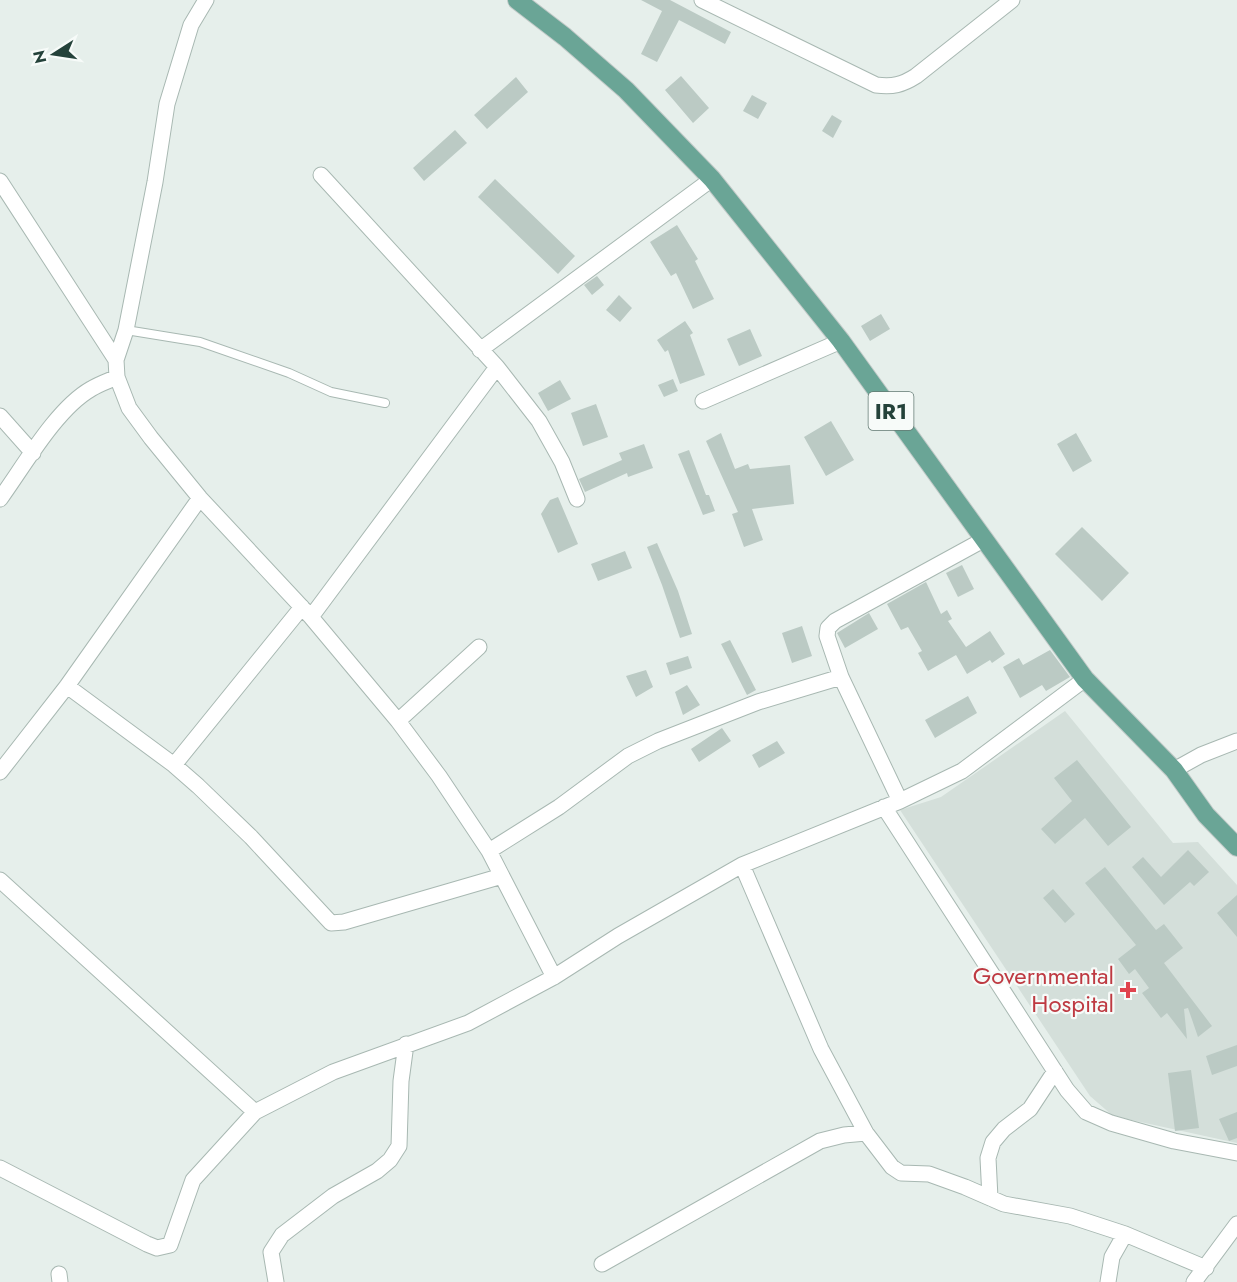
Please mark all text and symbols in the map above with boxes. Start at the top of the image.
north arrow [24,24,84,84]
text: N [27,48,52,66]
road number: IR1 [868,392,914,430]
place label: Governmental Hospital [973,958,1114,1021]
marker: Governmental Hospital [1119,981,1137,999]

